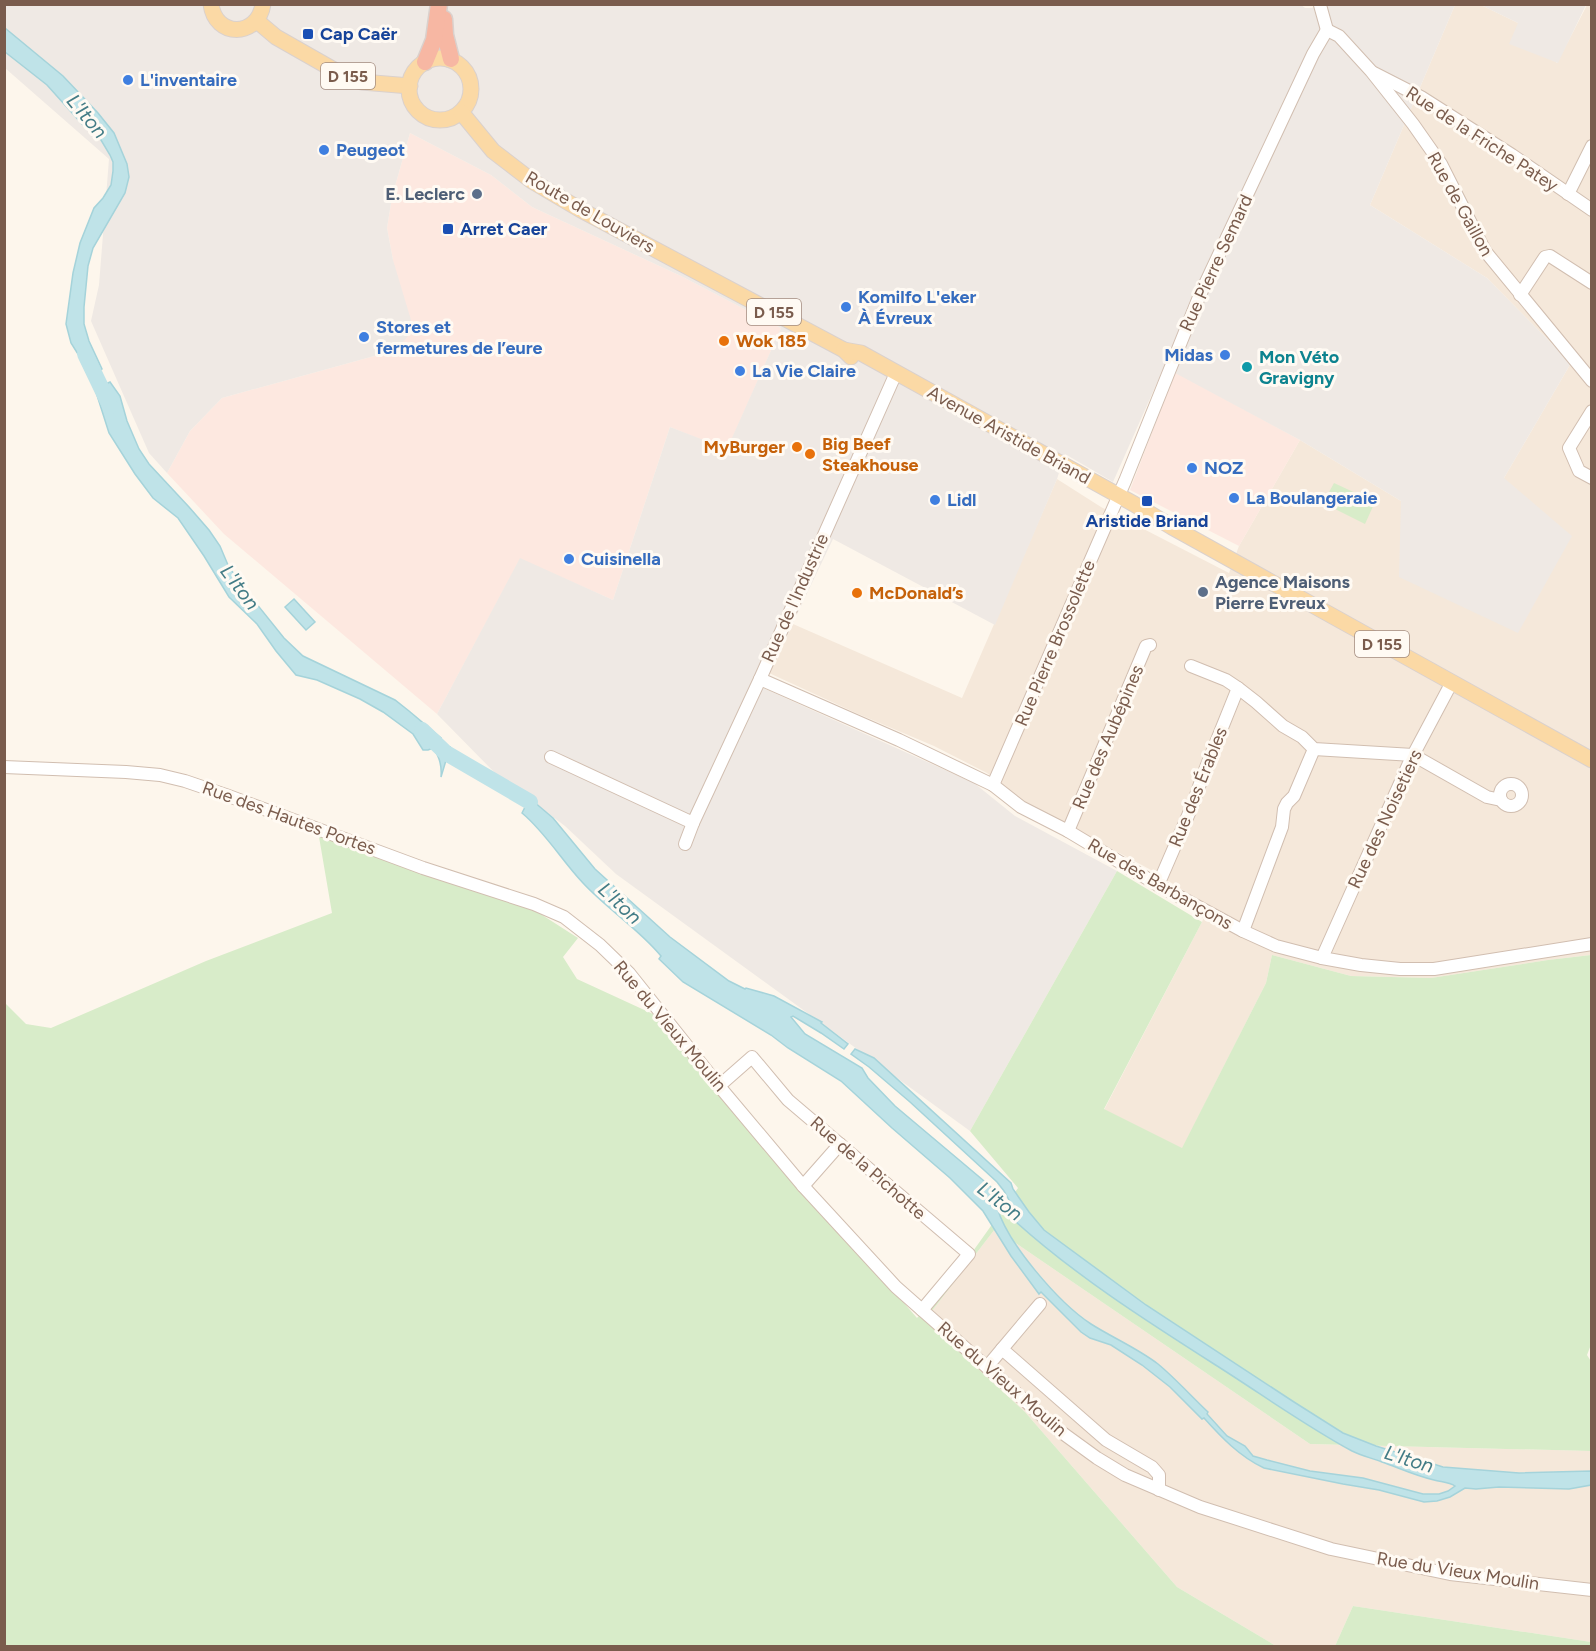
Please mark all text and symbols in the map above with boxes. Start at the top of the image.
place label: Cap Caër [320,23,397,45]
marker: Cap Caër [301,27,315,41]
road number: D 155 [321,63,375,89]
place label: L'inventaire [140,69,237,91]
marker: L'inventaire [121,73,135,87]
street label: Rue de la Friche Patey [1402,82,1563,197]
water label: L'Iton [62,89,112,143]
place label: Peugeot [336,139,405,161]
marker: Peugeot [317,143,331,157]
street label: Rue de Gaillon [1422,148,1498,260]
street label: Route de Louviers [522,166,658,258]
place label: E. Leclerc [385,183,465,205]
marker: E. Leclerc [470,187,484,201]
street label: Rue Pierre Semard [1175,191,1257,335]
place label: Arret Caer [460,218,548,240]
marker: Arret Caer [441,222,455,236]
place label: Komilfo L'eker À Évreux [858,286,977,329]
road number: D 155 [747,299,801,325]
marker: Komilfo L'eker À Évreux [839,300,853,314]
place label: Stores et fermetures de l’eure [376,316,543,359]
marker: Stores et fermetures de l’eure [357,330,371,344]
place label: Wok 185 [736,330,806,352]
marker: Wok 185 [717,334,731,348]
place label: Midas [1164,344,1214,366]
place label: Mon Véto Gravigny [1259,346,1339,389]
marker: Midas [1218,348,1232,362]
place label: La Vie Claire [752,360,856,382]
marker: Mon Véto Gravigny [1240,360,1254,374]
marker: La Vie Claire [733,364,747,378]
street label: Avenue Aristide Briand [924,381,1094,489]
place label: Big Beef Steakhouse [822,433,919,476]
place label: MyBurger [704,436,785,458]
marker: MyBurger [790,440,804,454]
marker: Big Beef Steakhouse [803,447,817,461]
place label: NOZ [1204,457,1243,479]
marker: NOZ [1185,461,1199,475]
place label: La Boulangeraie [1246,487,1377,509]
place label: Lidl [947,489,977,511]
marker: La Boulangeraie [1227,491,1241,505]
marker: Lidl [928,493,942,507]
marker: Aristide Briand [1140,494,1154,508]
place label: Aristide Briand [1086,510,1208,532]
street label: Rue de l'Industrie [757,530,833,666]
place label: Cuisinella [581,548,661,570]
marker: Cuisinella [562,552,576,566]
street label: Rue Pierre Brossolette [1010,556,1100,729]
water label: L'Iton [215,560,265,614]
place label: Agence Maisons Pierre Evreux [1215,571,1351,614]
place label: McDonald’s [869,582,964,604]
marker: Agence Maisons Pierre Evreux [1196,585,1210,599]
marker: McDonald’s [850,586,864,600]
road number: D 155 [1355,631,1409,657]
street label: Rue des Aubépines [1068,662,1148,812]
street label: Rue des Érables [1164,724,1232,850]
street label: Rue des Noisetiers [1343,746,1427,892]
street label: Rue des Hautes Portes [199,776,379,860]
street label: Rue des Barbançons [1084,834,1236,934]
water label: L'Iton [593,877,647,929]
street label: Rue du Vieux Moulin [609,956,731,1096]
street label: Rue de la Pichotte [806,1112,931,1224]
water label: L'Iton [973,1176,1027,1226]
street label: Rue du Vieux Moulin [933,1317,1071,1441]
water label: L'Iton [1381,1440,1437,1478]
street label: Rue du Vieux Moulin [1375,1547,1541,1595]

